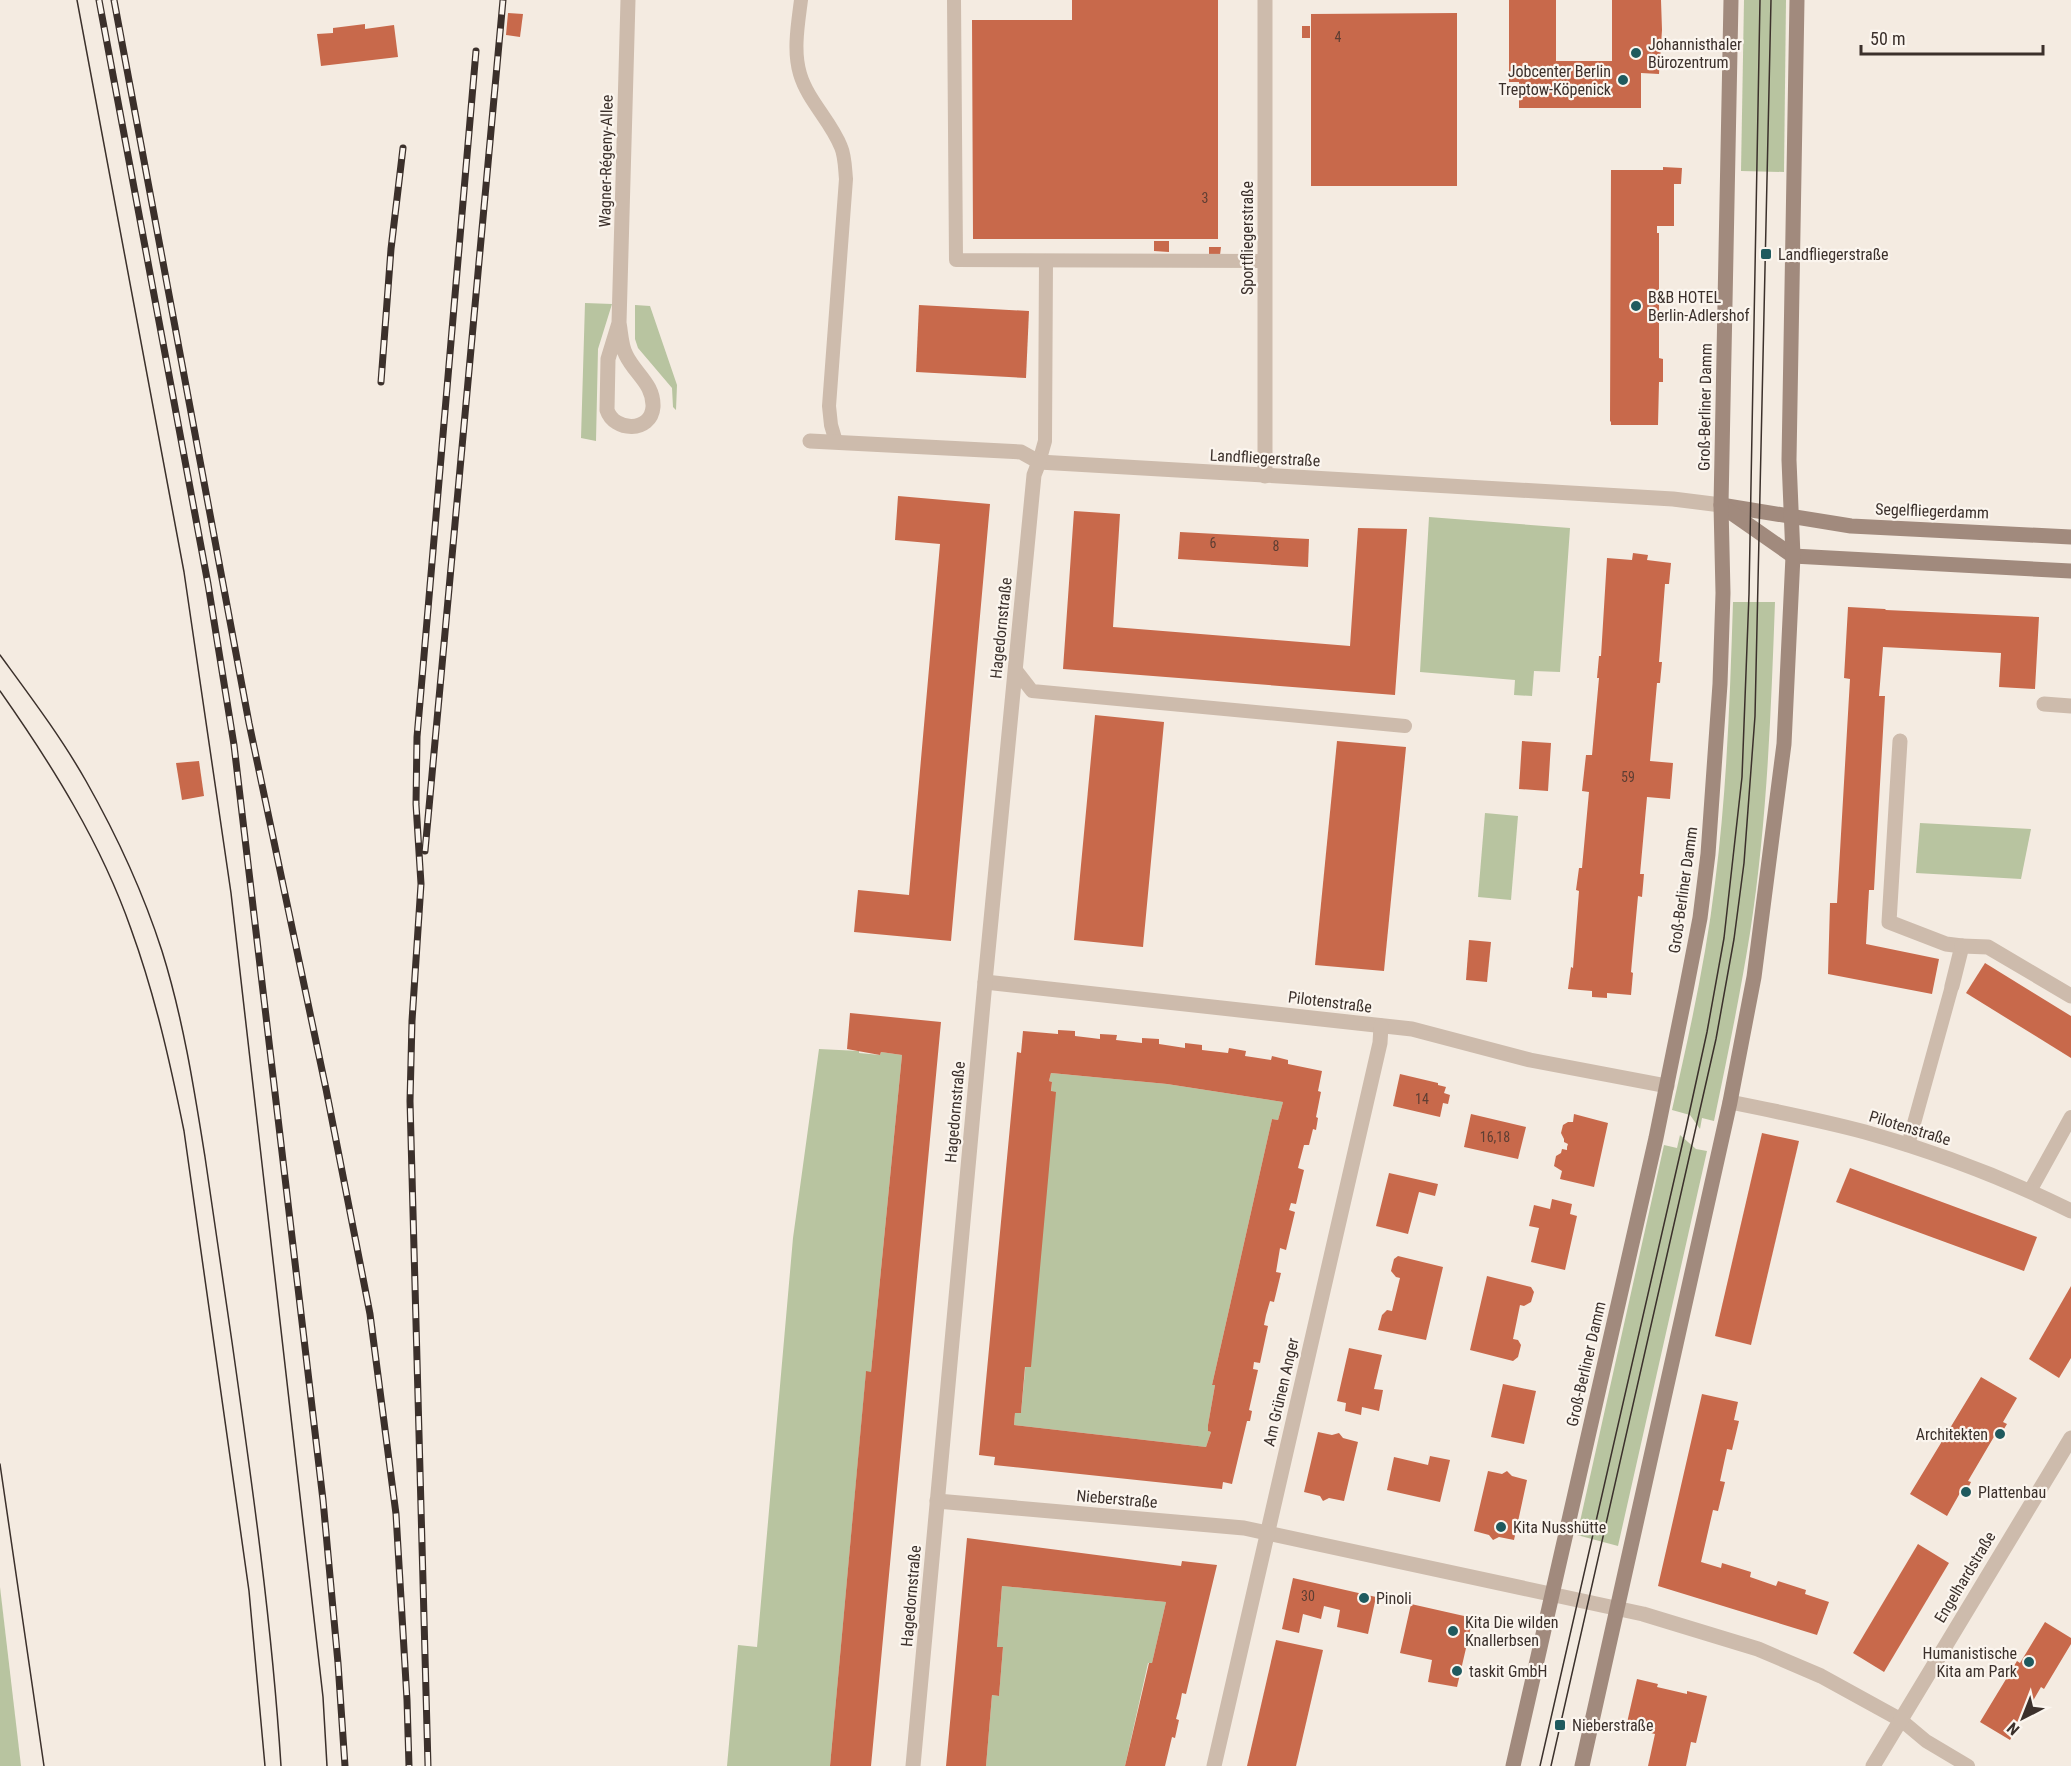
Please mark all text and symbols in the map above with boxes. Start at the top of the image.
scale bar [1861,18,2042,56]
text: 50 m [1870,28,1905,49]
house number: 4 [1335,29,1342,45]
place label: Johannisthaler Bürozentrum [1648,35,1742,72]
marker: Johannisthaler Bürozentrum [1629,46,1643,60]
place label: Jobcenter Berlin Treptow-Köpenick [1498,62,1612,99]
marker: Jobcenter Berlin Treptow-Köpenick [1616,73,1630,87]
street label: Wagner-Régeny-Allee [595,94,617,228]
street label: Sportfliegerstraße [1238,181,1257,295]
house number: 3 [1202,190,1208,206]
place label: Landfliegerstraße [1778,245,1889,264]
marker: Landfliegerstraße [1759,247,1773,261]
place label: B&B HOTEL Berlin-Adlershof [1648,288,1750,325]
marker: B&B HOTEL Berlin-Adlershof [1629,299,1643,313]
street label: Groß-Berliner Damm [1694,343,1716,471]
street label: Landfliegerstraße [1209,446,1321,470]
street label: Segelfliegerdamm [1875,500,1989,522]
house number: 6 [1210,535,1217,551]
house number: 8 [1273,538,1280,554]
street label: Hagedornstraße [986,576,1016,680]
house number: 59 [1621,769,1635,785]
street label: Groß-Berliner Damm [1665,825,1701,955]
street label: Pilotenstraße [1287,987,1373,1017]
street label: Hagedornstraße [941,1061,969,1163]
house number: 14 [1415,1091,1429,1107]
street label: Pilotenstraße [1867,1107,1953,1149]
house number: 16,18 [1480,1129,1510,1145]
street label: Groß-Berliner Damm [1562,1300,1610,1428]
street label: Am Grünen Anger [1259,1336,1303,1448]
place label: Architekten [1916,1425,1988,1444]
marker: Architekten [1993,1427,2007,1441]
place label: Plattenbau [1978,1483,2046,1502]
marker: Plattenbau [1959,1485,1973,1499]
street label: Nieberstraße [1076,1486,1158,1512]
place label: Kita Nusshütte [1513,1518,1606,1537]
marker: Kita Nusshütte [1494,1520,1508,1534]
street label: Engelhardstraße [1930,1528,2000,1626]
street label: Hagedornstraße [897,1545,925,1647]
house number: 30 [1301,1588,1315,1604]
place label: Pinoli [1376,1589,1412,1608]
marker: Pinoli [1357,1591,1371,1605]
place label: Kita Die wilden Knallerbsen [1465,1613,1558,1650]
marker: Kita Die wilden Knallerbsen [1446,1624,1460,1638]
place label: Humanistische Kita am Park [1923,1644,2018,1681]
marker: Humanistische Kita am Park [2022,1655,2036,1669]
place label: taskit GmbH [1469,1662,1547,1681]
marker: taskit GmbH [1450,1664,1464,1678]
north arrow [1993,1688,2053,1748]
place label: Nieberstraße [1572,1716,1653,1735]
marker: Nieberstraße [1553,1718,1567,1732]
text: N [2003,1718,2023,1739]

